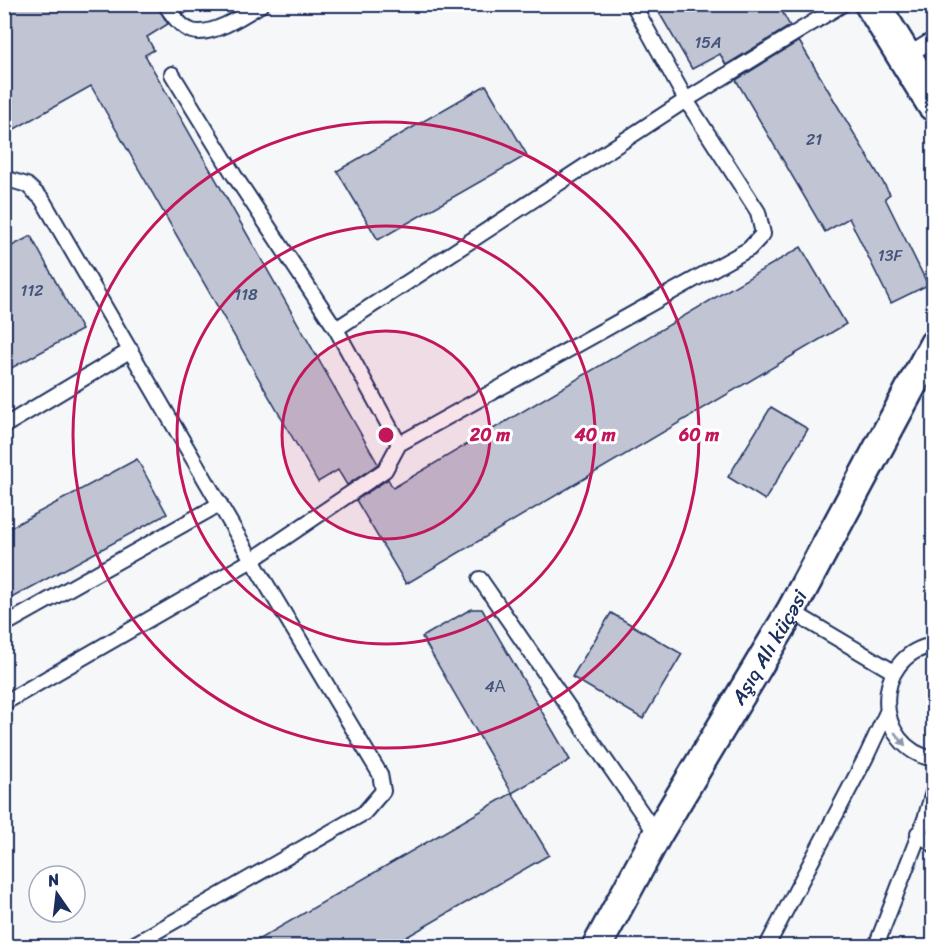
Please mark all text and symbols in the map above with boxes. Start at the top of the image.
house number: 15A [694,28,722,57]
house number: 21 [806,125,822,154]
house number: 13F [878,241,903,270]
house number: 112 [21,276,43,305]
house number: 118 [234,280,258,309]
text: 20 m [469,419,510,451]
text: 40 m [573,419,616,451]
text: 60 m [678,419,719,451]
centre of rings [376,425,396,445]
street label: Aşıq Alı küçəsi [721,582,818,713]
house number: 4А [485,672,506,701]
one-way arrow [893,731,906,746]
north arrow [27,864,87,924]
text: N [44,864,63,896]

